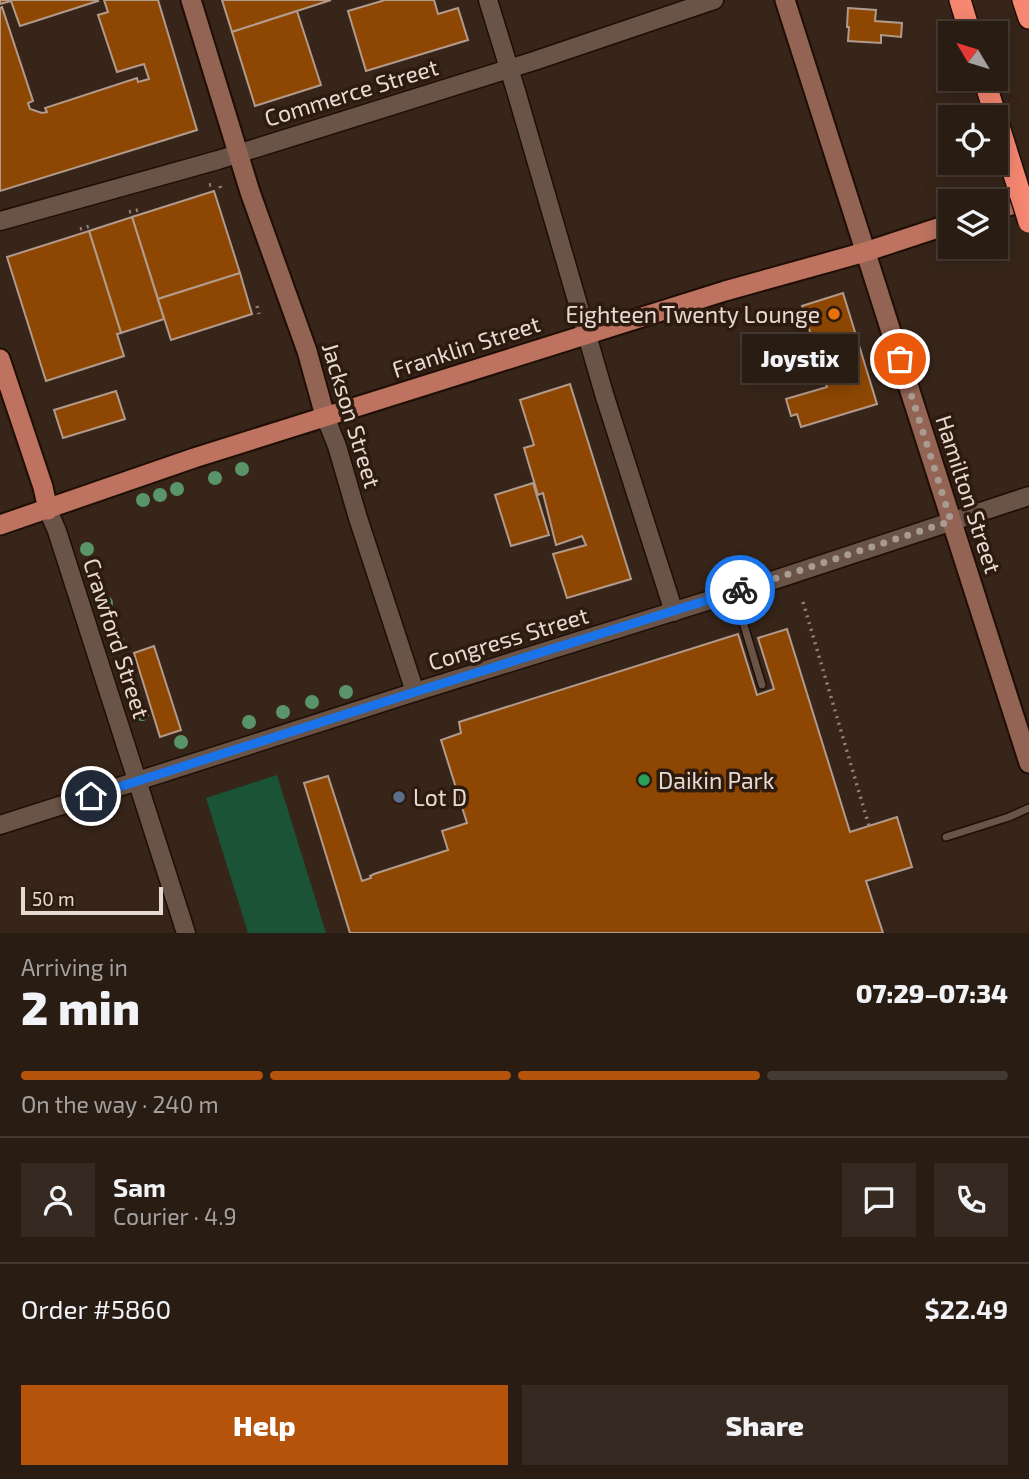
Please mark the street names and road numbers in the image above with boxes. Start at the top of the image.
street label: Commerce Street [261,52,441,132]
street label: Franklin Street [389,309,544,383]
street label: Jackson Street [317,339,387,491]
street label: Hamilton Street [930,411,1008,577]
street label: Crawford Street [78,554,156,722]
street label: Congress Street [425,600,592,676]

